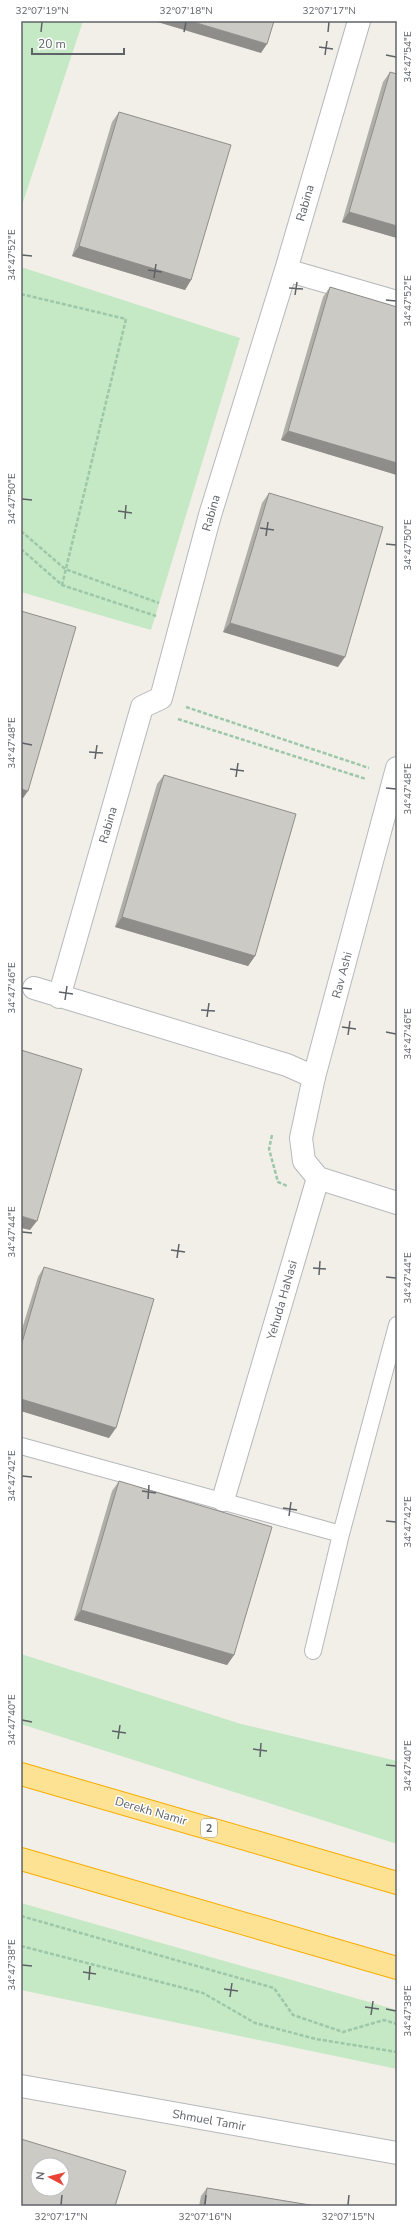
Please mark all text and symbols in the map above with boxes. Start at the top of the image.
text: 32°07'19"N [15,4,69,18]
text: 32°07'18"N [159,4,213,18]
text: 32°07'17"N [302,4,356,18]
scale bar [32,30,124,56]
text: 34°47'54"E [401,31,415,83]
text: 20 m [38,36,66,52]
street label: Rabina [292,183,318,223]
text: 34°47'52"E [5,229,19,281]
text: 34°47'52"E [401,275,415,327]
text: 34°47'50"E [5,473,19,525]
street label: Rabina [198,493,224,533]
text: 34°47'50"E [401,519,415,571]
text: 34°47'48"E [5,717,19,769]
text: 34°47'48"E [401,763,415,815]
street label: Rabina [95,805,121,845]
street label: Rav Ashi [328,950,356,1000]
text: 34°47'46"E [5,962,19,1014]
text: 34°47'46"E [401,1008,415,1060]
text: 34°47'44"E [5,1206,19,1258]
text: 34°47'44"E [401,1252,415,1304]
street label: Yehuda HaNasi [263,1258,301,1343]
text: 34°47'42"E [5,1450,19,1502]
text: 34°47'42"E [401,1496,415,1548]
text: 34°47'40"E [5,1694,19,1746]
text: 34°47'40"E [401,1740,415,1792]
street label: Derekh Namir [113,1793,190,1829]
road number: 2 [201,1819,217,1837]
text: 34°47'38"E [5,1939,19,1991]
text: 34°47'38"E [401,1985,415,2037]
street label: Shmuel Tamir [171,2106,248,2134]
north arrow [30,2157,70,2197]
text: N [33,2171,49,2181]
text: 32°07'17"N [34,2210,88,2224]
text: 32°07'16"N [178,2210,232,2224]
text: 32°07'15"N [321,2210,375,2224]

